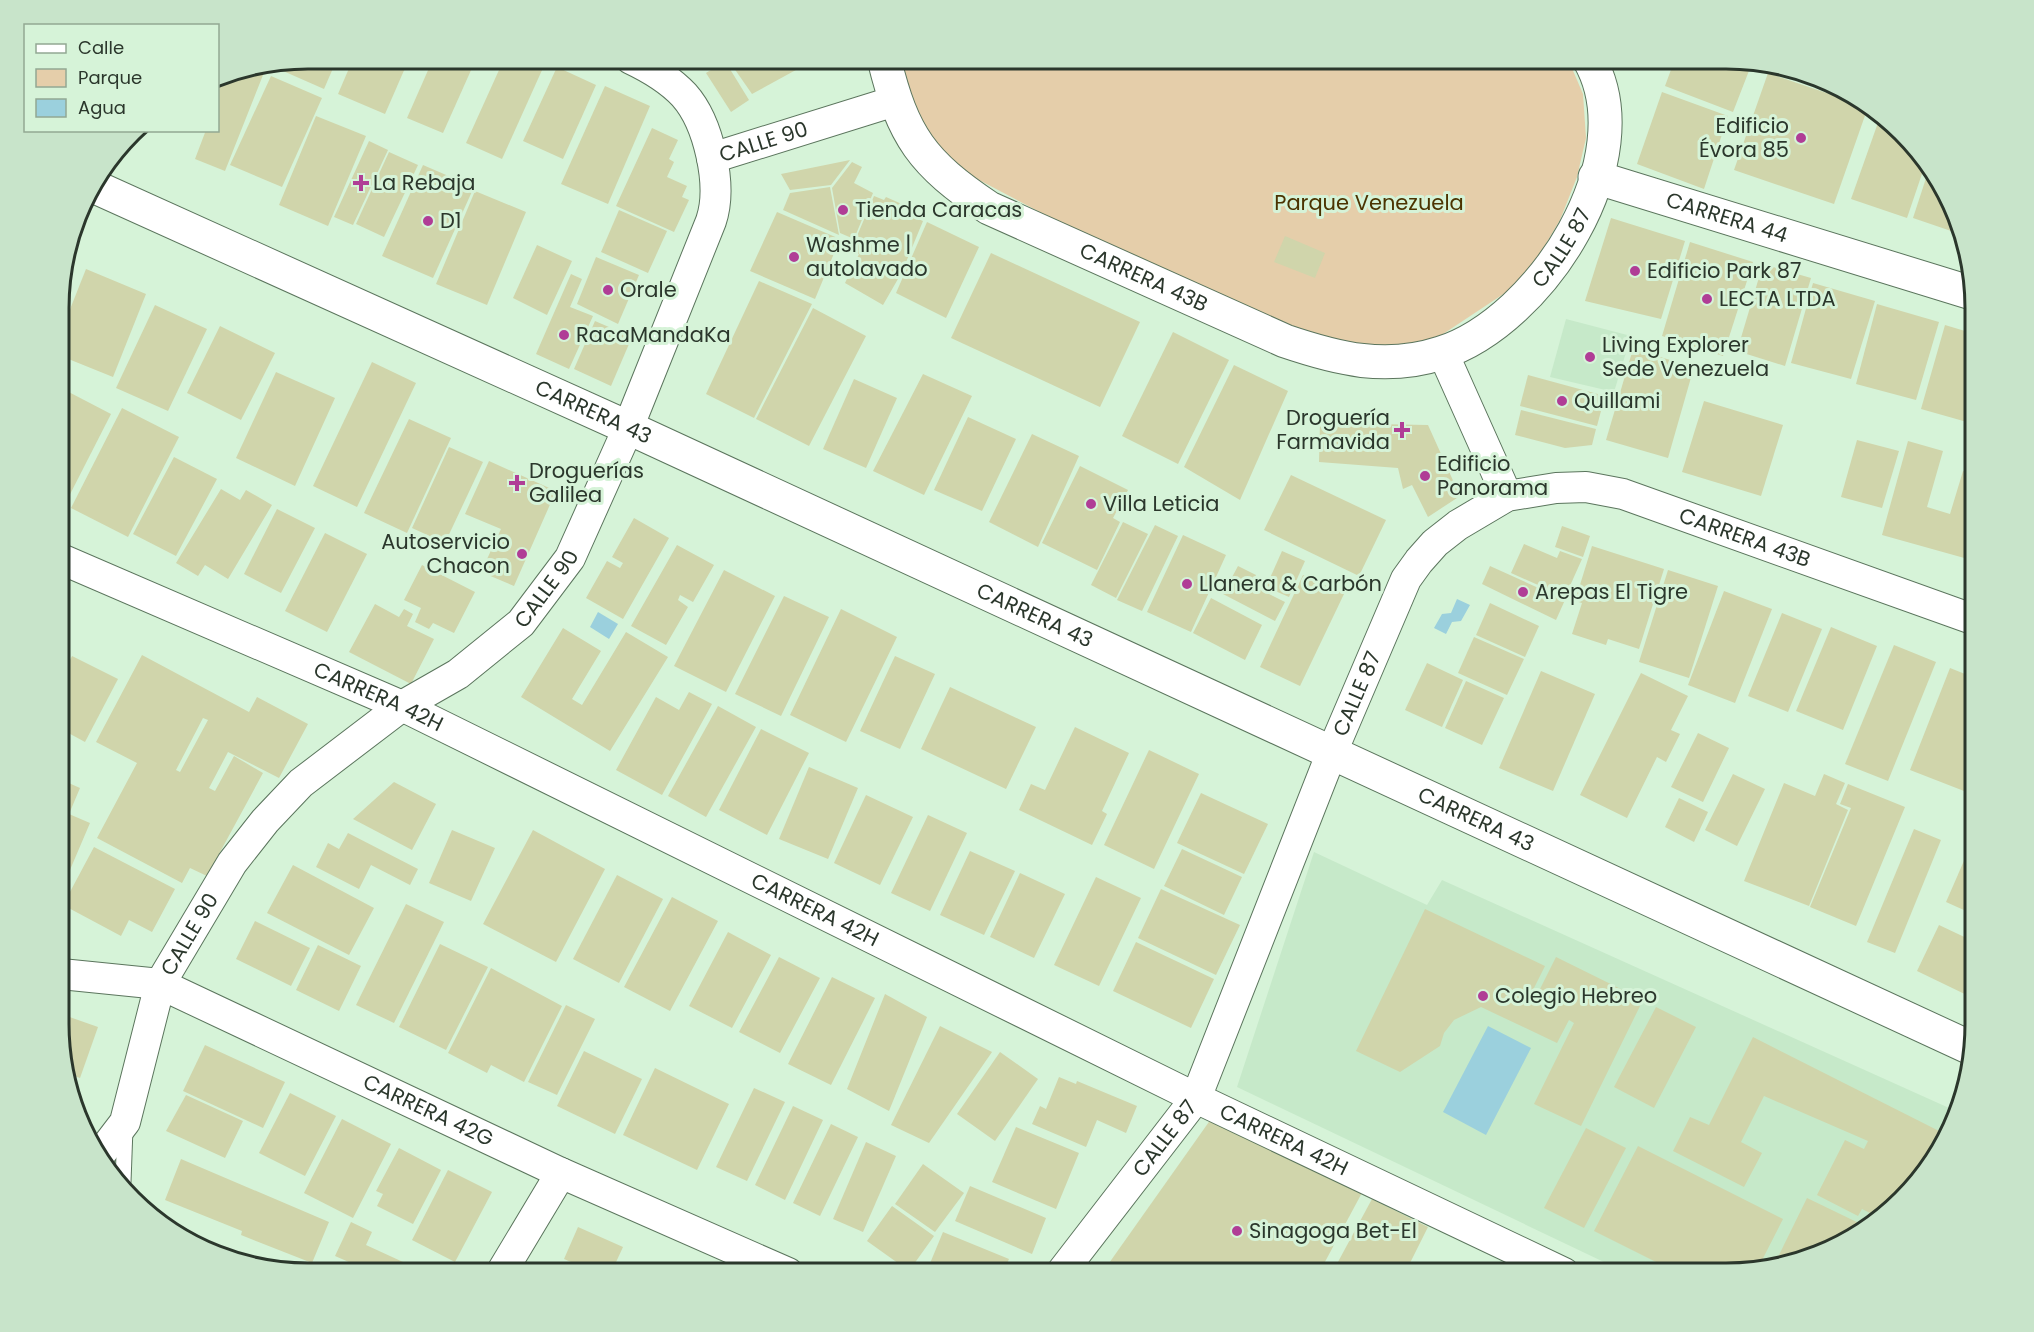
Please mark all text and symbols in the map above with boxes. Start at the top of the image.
legend [24,24,219,132]
text: Calle [78,35,124,60]
text: Parque [78,65,142,90]
text: Agua [78,95,126,120]
place label: Edificio Évora 85 [1699,111,1789,164]
street label: CALLE 90 [715,114,811,169]
marker: Edificio Évora 85 [1794,131,1808,145]
place label: La Rebaja [373,168,475,197]
marker: La Rebaja [354,176,368,190]
street label: CARRERA 44 [1663,185,1791,249]
park label: Parque Venezuela [1274,188,1464,217]
place label: Tienda Caracas [855,195,1022,224]
marker: Tienda Caracas [836,203,850,217]
street label: CALLE 87 [1525,203,1597,294]
place label: D1 [440,206,462,235]
marker: D1 [421,214,435,228]
place label: Washme | autolavado [806,230,928,283]
street label: CARRERA 43B [1075,236,1213,318]
marker: Washme | autolavado [787,250,801,264]
place label: Edificio Park 87 [1647,256,1802,285]
marker: Edificio Park 87 [1628,264,1642,278]
place label: Orale [620,275,677,304]
marker: Orale [601,283,615,297]
place label: LECTA LTDA [1719,284,1836,313]
marker: LECTA LTDA [1700,292,1714,306]
place label: RacaMandaKa [576,320,731,349]
marker: RacaMandaKa [557,328,571,342]
place label: Living Explorer Sede Venezuela [1602,330,1769,383]
marker: Living Explorer Sede Venezuela [1583,350,1597,364]
street label: CARRERA 43 [531,373,656,450]
place label: Quillami [1574,386,1660,415]
marker: Quillami [1555,394,1569,408]
place label: Droguería Farmavida [1276,403,1390,456]
marker: Droguería Farmavida [1395,423,1409,437]
place label: Edificio Panorama [1437,449,1548,502]
place label: Droguerías Galilea [529,456,644,509]
marker: Edificio Panorama [1418,469,1432,483]
marker: Droguerías Galilea [510,476,524,490]
place label: Villa Leticia [1103,489,1220,518]
marker: Villa Leticia [1084,497,1098,511]
street label: CARRERA 43B [1675,500,1815,574]
place label: Autoservicio Chacon [381,527,510,580]
street label: CALLE 90 [507,545,586,634]
marker: Autoservicio Chacon [515,547,529,561]
place label: Llanera & Carbón [1199,569,1382,598]
street label: CARRERA 43 [972,576,1098,654]
marker: Llanera & Carbón [1180,577,1194,591]
place label: Arepas El Tigre [1535,577,1688,606]
marker: Arepas El Tigre [1516,585,1530,599]
street label: CALLE 87 [1325,647,1387,741]
street label: CARRERA 42H [309,655,448,738]
street label: CARRERA 43 [1413,779,1539,858]
street label: CARRERA 42H [747,866,884,953]
street label: CALLE 90 [153,887,225,981]
place label: Colegio Hebreo [1495,981,1657,1010]
marker: Colegio Hebreo [1476,989,1490,1003]
street label: CARRERA 42G [359,1067,498,1153]
street label: CALLE 87 [1126,1094,1203,1182]
street label: CARRERA 42H [1215,1096,1353,1182]
place label: Sinagoga Bet-El [1249,1216,1417,1245]
marker: Sinagoga Bet-El [1230,1224,1244,1238]

